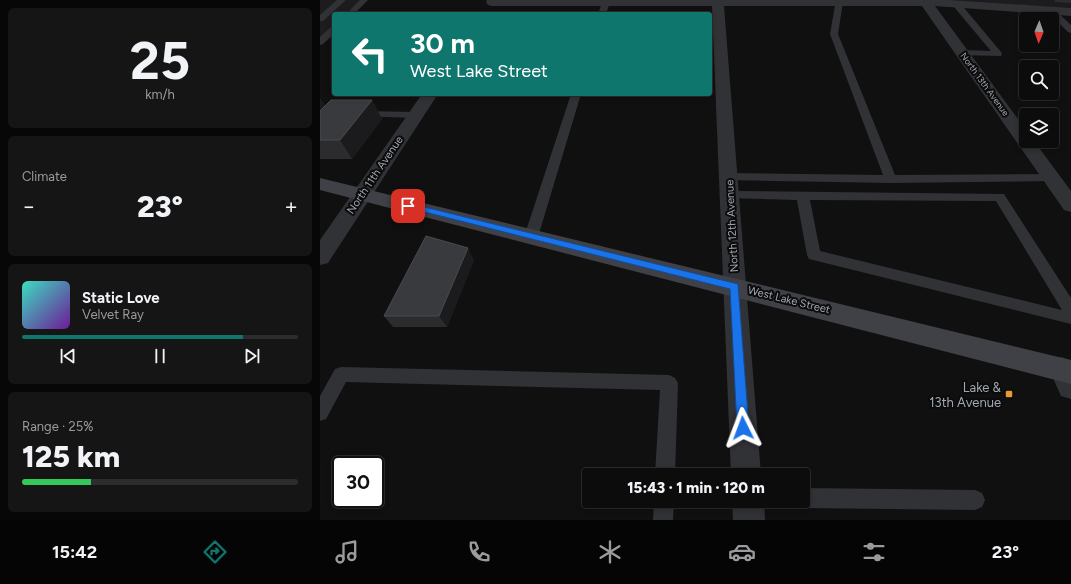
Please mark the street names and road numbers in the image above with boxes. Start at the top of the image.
street label: North 13th Avenue [958,50,1012,118]
street label: North 11th Avenue [344,134,406,216]
street label: North 12th Avenue [723,179,741,273]
street label: West Lake Street [747,284,831,316]

